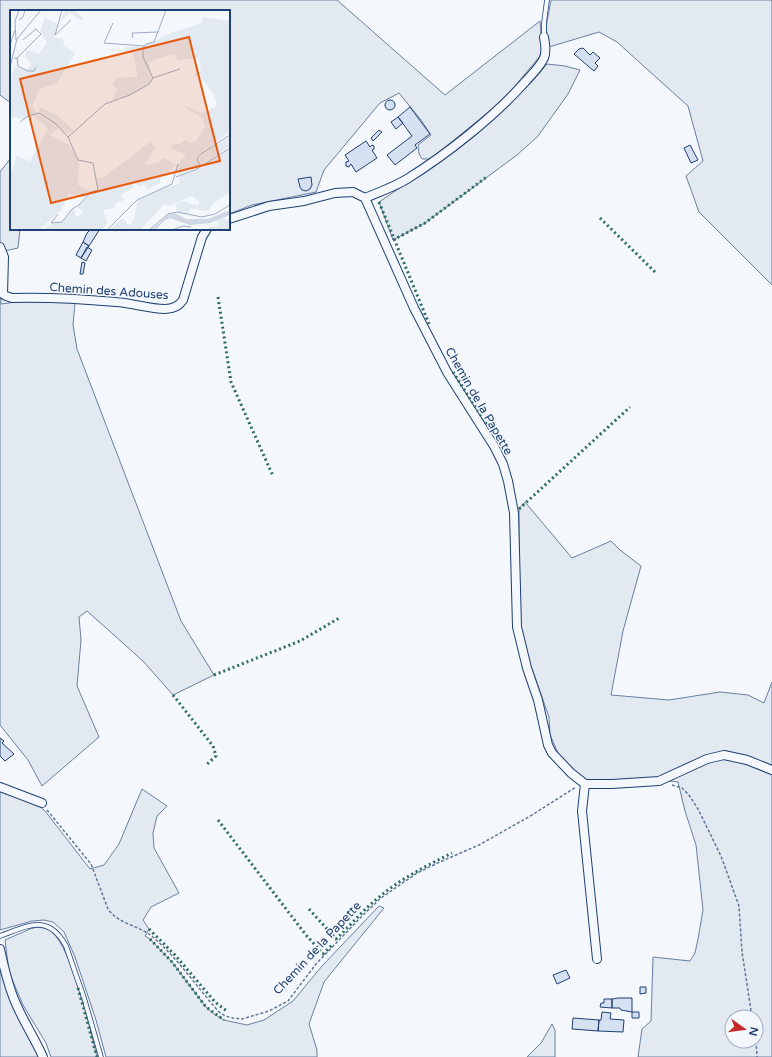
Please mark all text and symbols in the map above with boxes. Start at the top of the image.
inset map [10,10,230,230]
street label: Chemin des Adouses [49,280,169,302]
street label: Chemin de la Papette [442,345,516,457]
street label: Chemin de la Papette [270,898,364,997]
north arrow [724,1009,764,1049]
text: N [746,1025,761,1037]

